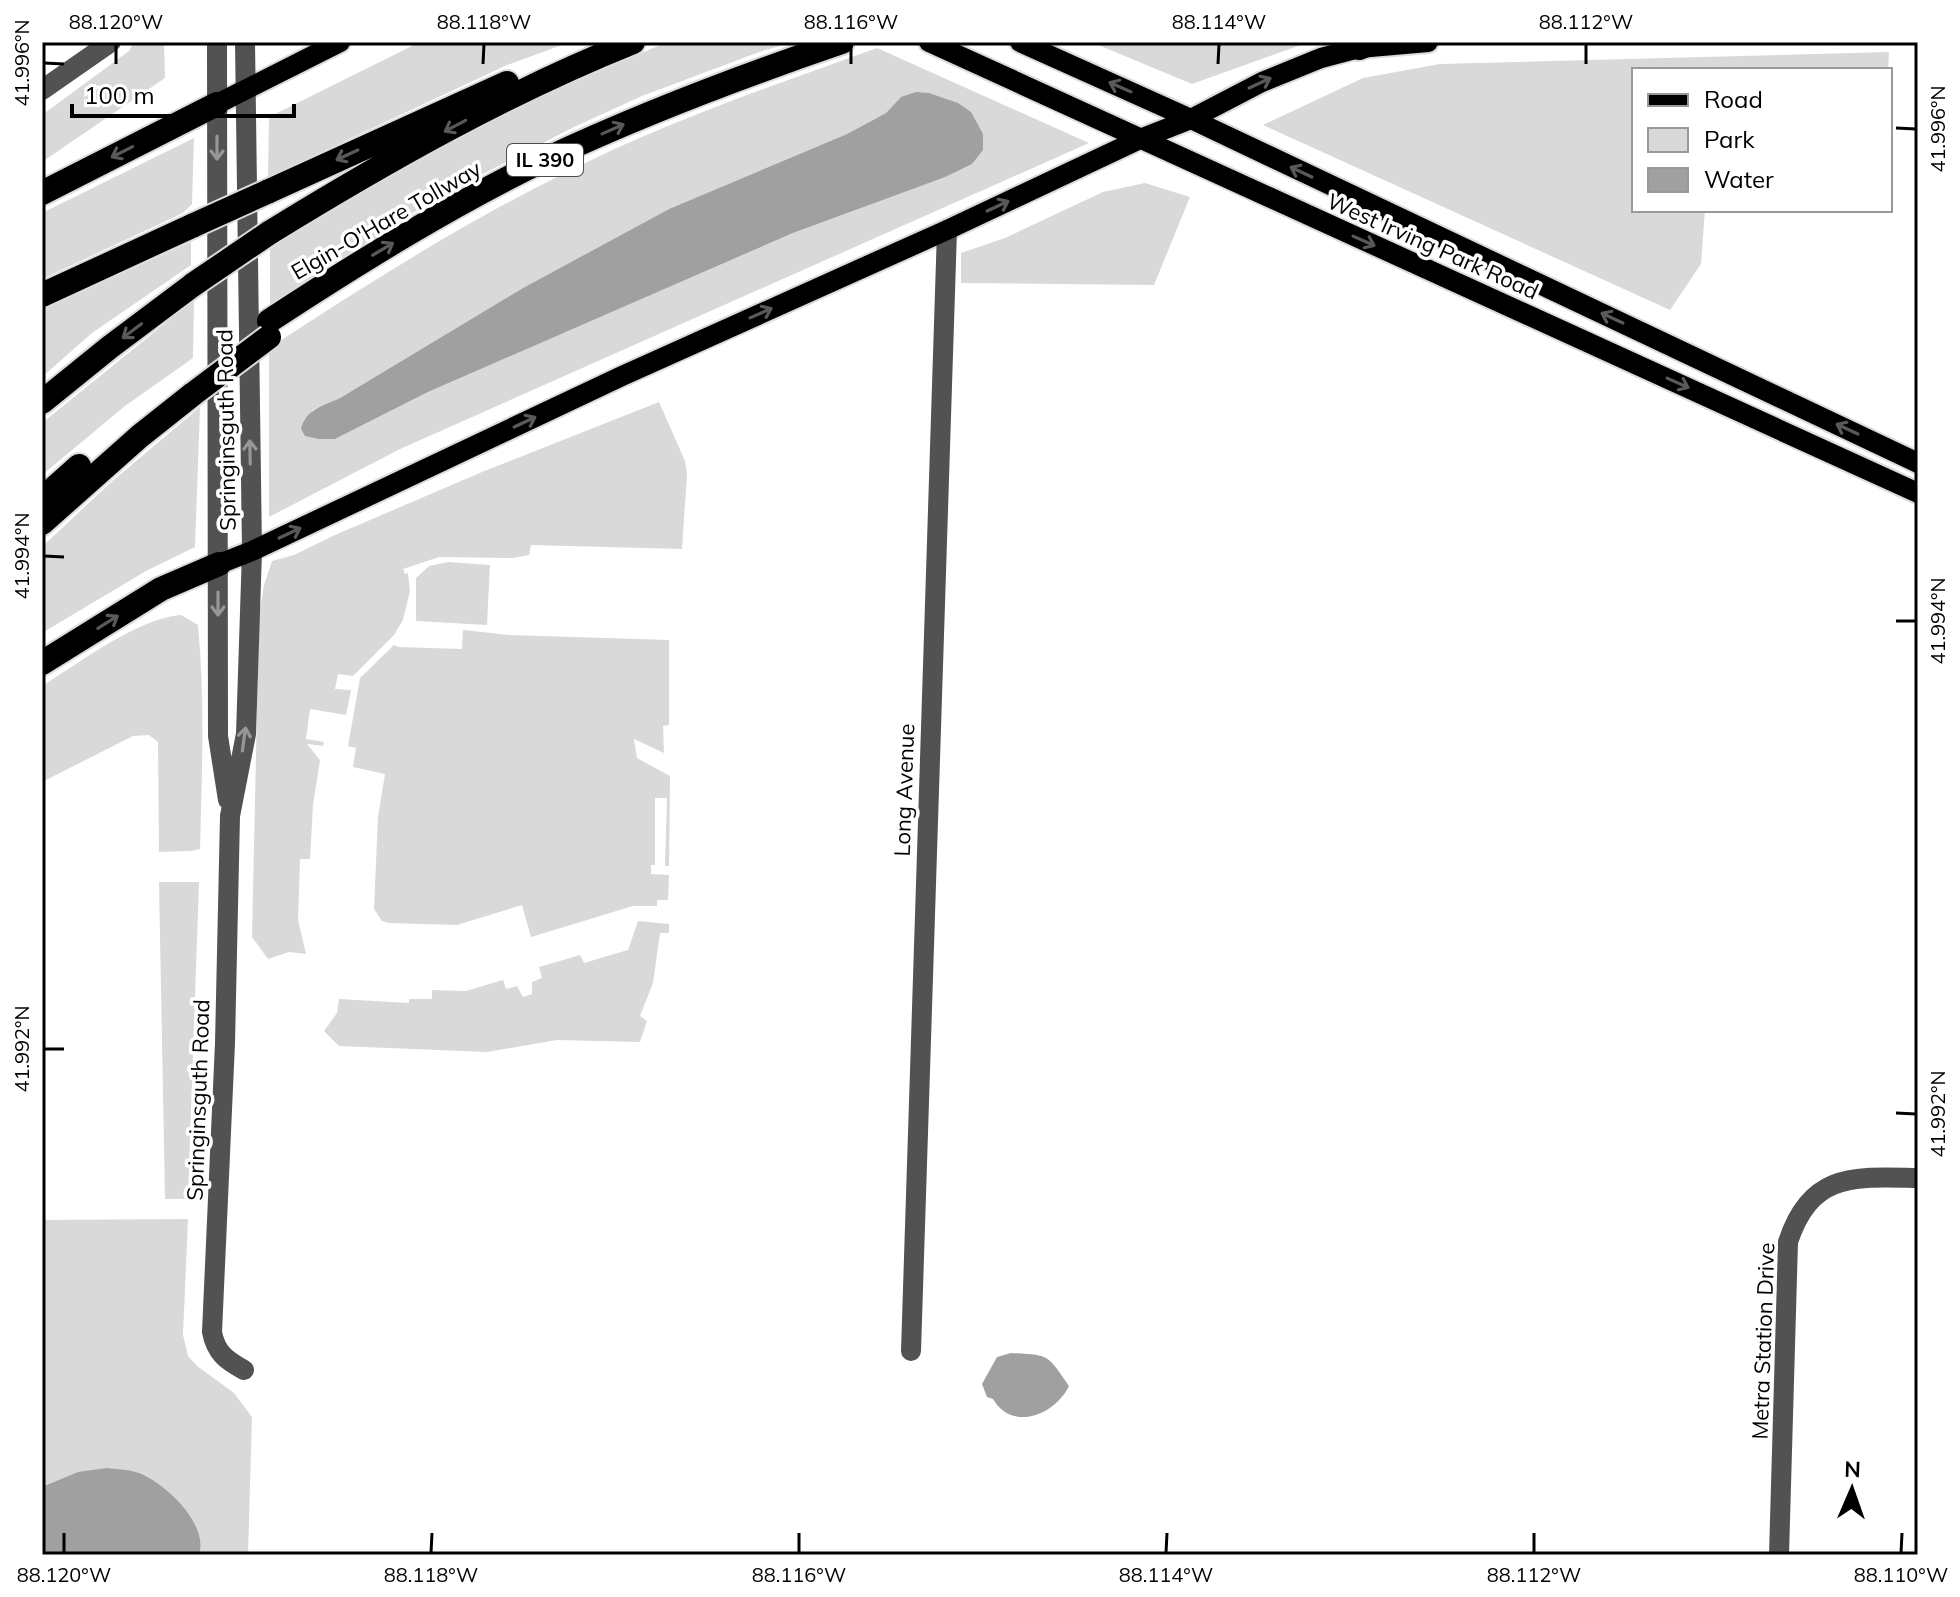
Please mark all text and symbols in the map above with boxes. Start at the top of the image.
text: 88.120°W [69,9,163,34]
text: 88.118°W [437,9,531,34]
text: 88.116°W [804,9,898,34]
text: 88.114°W [1172,9,1266,34]
text: 88.112°W [1539,9,1633,34]
text: 41.996°N [9,20,34,106]
scale bar [72,68,294,118]
legend [1632,68,1892,212]
one-way arrow [1248,75,1272,90]
one-way arrow [1108,79,1132,94]
text: 100 m [84,80,155,110]
text: Road [1704,84,1763,114]
text: 41.996°N [1925,86,1950,172]
one-way arrow [444,119,467,135]
one-way arrow [600,120,625,135]
text: Park [1704,124,1755,154]
one-way arrow [209,134,225,161]
road number: IL 390 [507,144,583,176]
one-way arrow [111,145,135,160]
one-way arrow [335,148,359,163]
street label: Elgin-O'Hare Tollway [286,154,486,286]
one-way arrow [1290,164,1314,179]
text: Water [1704,164,1774,194]
street label: West Irving Park Road [1323,187,1543,305]
one-way arrow [986,198,1010,213]
one-way arrow [1352,234,1376,249]
one-way arrow [371,241,394,257]
one-way arrow [748,305,773,320]
one-way arrow [1601,310,1625,325]
one-way arrow [121,323,143,339]
street label: Springinsguth Road [210,329,242,531]
one-way arrow [1665,377,1689,392]
one-way arrow [513,414,537,429]
one-way arrow [1836,421,1860,436]
one-way arrow [242,439,258,466]
text: 41.994°N [9,513,34,599]
one-way arrow [278,525,302,540]
text: 41.994°N [1925,578,1950,664]
one-way arrow [210,590,226,617]
one-way arrow [96,614,119,630]
street label: Long Avenue [888,723,920,857]
one-way arrow [237,727,252,753]
street label: Springinsguth Road [180,999,216,1201]
text: 41.992°N [9,1006,34,1092]
text: 41.992°N [1925,1071,1950,1157]
street label: Metra Station Drive [1746,1242,1780,1440]
north arrow [1812,1449,1892,1529]
text: N [1844,1455,1861,1483]
text: 88.120°W [17,1562,111,1587]
text: 88.118°W [384,1562,478,1587]
text: 88.116°W [752,1562,846,1587]
text: 88.114°W [1119,1562,1213,1587]
text: 88.112°W [1487,1562,1581,1587]
text: 88.110°W [1854,1562,1948,1587]

